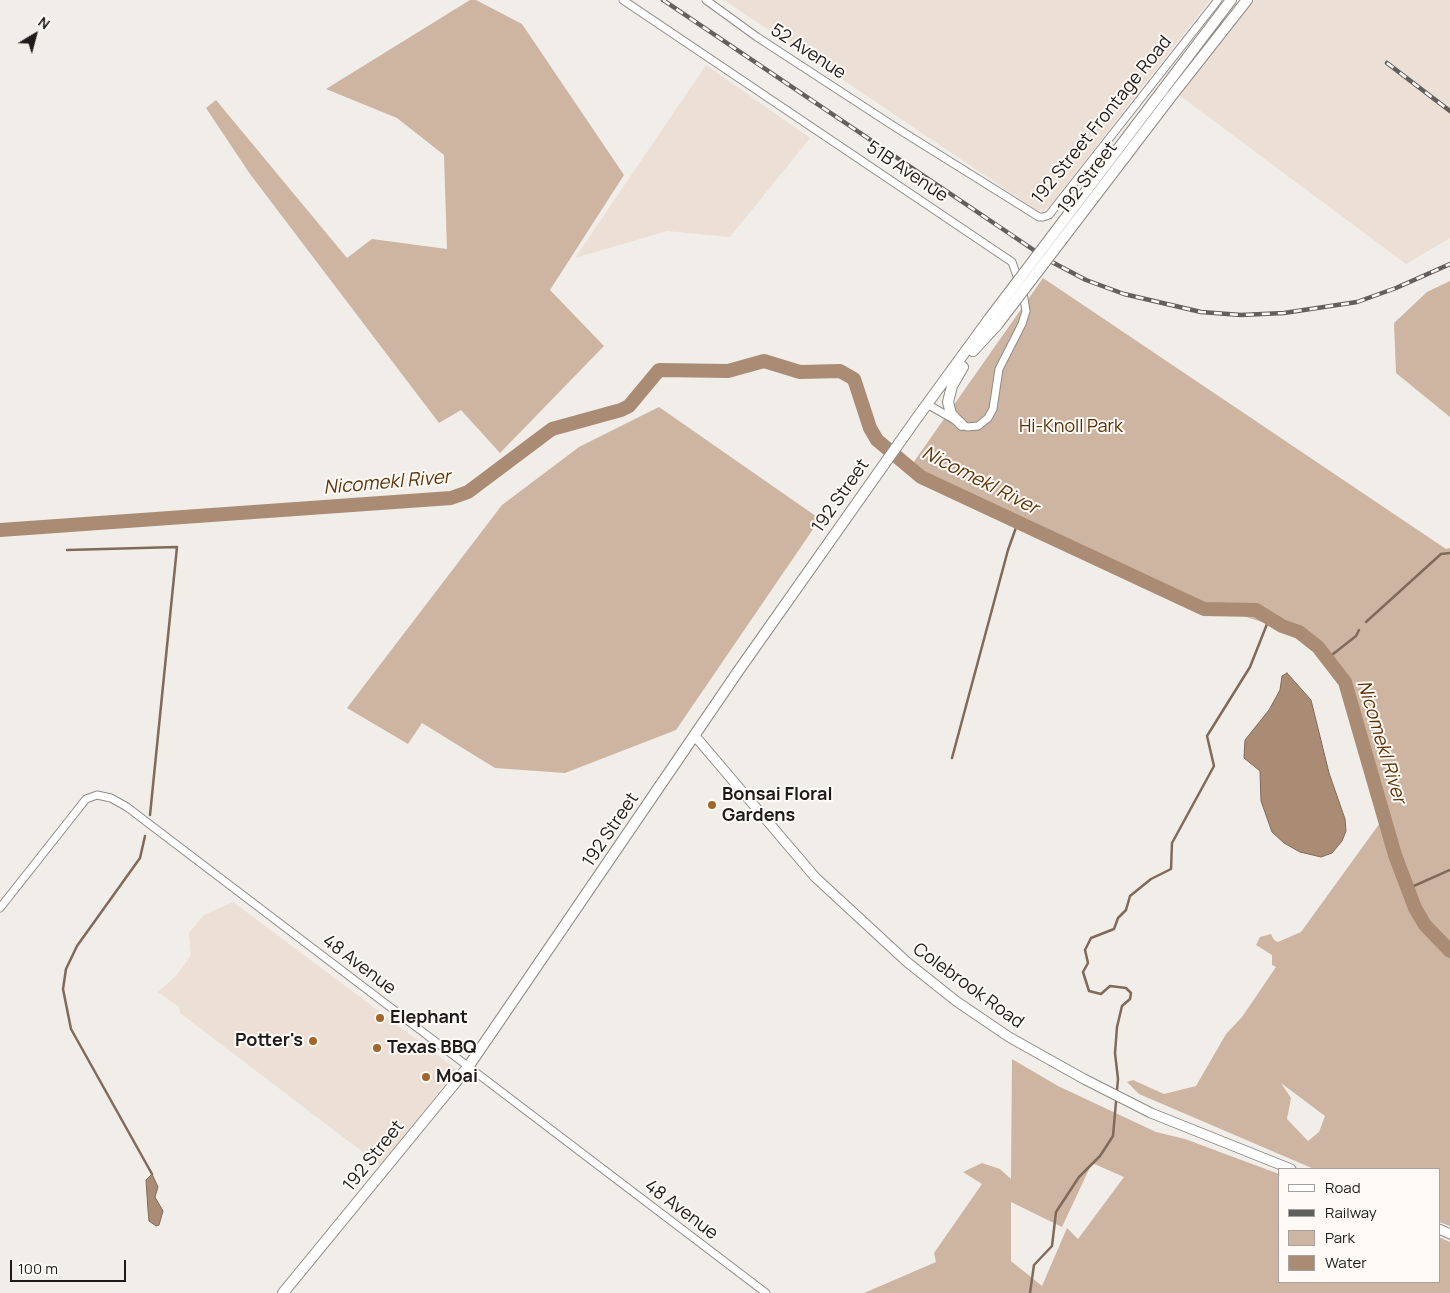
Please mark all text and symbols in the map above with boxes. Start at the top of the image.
north arrow [10,10,60,60]
text: N [35,12,54,33]
street label: 52 Avenue [766,20,850,84]
street label: 192 Street Frontage Road [1028,32,1176,208]
street label: 51B Avenue [862,137,952,207]
street label: 192 Street [1054,138,1122,218]
park label: Hi-Knoll Park [1019,416,1123,438]
water label: Nicomekl River [918,442,1042,520]
street label: 192 Street [808,455,874,537]
water label: Nicomekl River [323,466,451,500]
water label: Nicomekl River [1351,678,1411,806]
place label: Bonsai Floral Gardens [722,784,832,826]
street label: 192 Street [578,789,644,871]
marker: Bonsai Floral Gardens [706,799,718,811]
street label: 48 Avenue [318,930,400,1000]
street label: Colebrook Road [908,939,1028,1033]
place label: Elephant [390,1007,468,1029]
marker: Elephant [374,1012,386,1024]
place label: Potter's [235,1030,303,1052]
marker: Potter's [307,1035,319,1047]
place label: Texas BBQ [387,1037,476,1059]
marker: Texas BBQ [371,1042,383,1054]
place label: Moai [436,1066,478,1088]
marker: Moai [420,1071,432,1083]
street label: 192 Street [339,1116,409,1196]
legend [1278,1168,1440,1283]
street label: 48 Avenue [640,1175,722,1245]
text: Road [1325,1177,1361,1198]
text: Railway [1325,1202,1377,1223]
text: Park [1325,1227,1355,1248]
scale bar [12,1250,129,1282]
text: Water [1325,1252,1367,1273]
text: 100 m [18,1258,58,1279]

